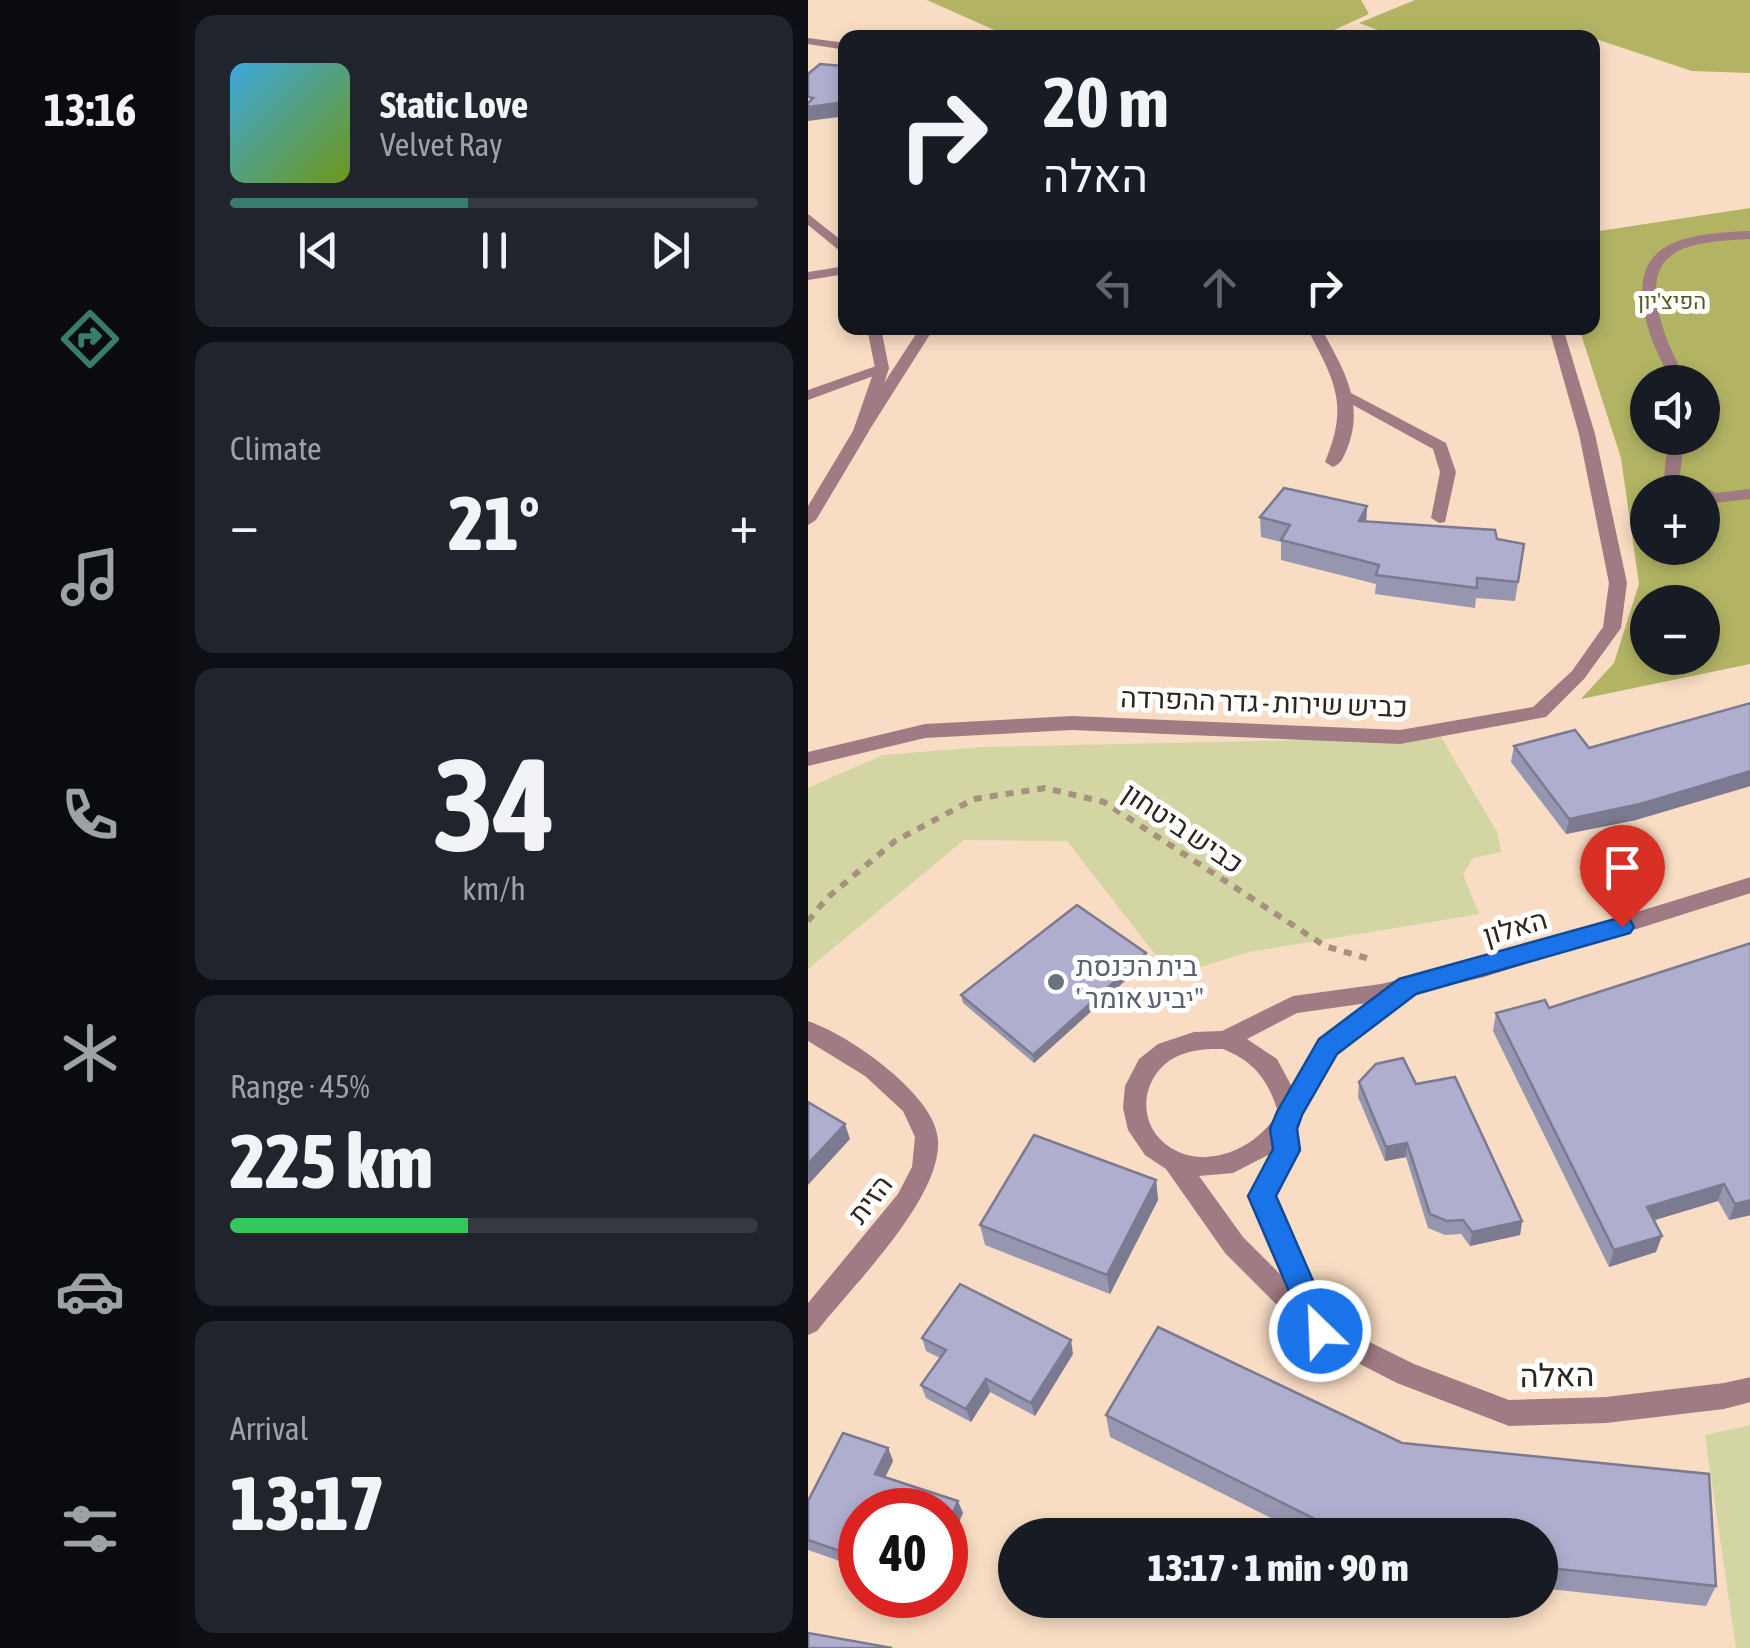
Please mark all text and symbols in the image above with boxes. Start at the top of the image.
text: 20 m [1043,62,1169,142]
icon: right [878,70,1008,200]
text: Static Love [380,83,528,126]
text: 13:16 [44,84,136,136]
text: Velvet Ray [380,126,502,163]
text: האלה [1043,150,1148,202]
icon: previous [291,223,346,278]
icon: pause [467,223,522,278]
icon: next [643,223,698,278]
icon: left [1087,260,1142,315]
icon: ahead [1192,260,1247,315]
icon: right [1297,260,1352,315]
park label: הפיצ'יון [1638,288,1706,314]
icon: directions [55,304,125,374]
map controls [1630,365,1720,675]
button: sound [1630,365,1720,455]
text: Climate [230,430,322,467]
button: + [1630,475,1720,565]
text: 21° [448,480,540,566]
text: − [230,492,259,555]
text: + [729,492,758,555]
icon: music [55,542,125,612]
button: − [1630,585,1720,675]
street label: כביש שירות - גדר ההפרדה [1120,681,1408,723]
text: 34 [433,730,555,879]
street label: כביש ביטחון [1117,776,1249,880]
icon: phone [55,780,125,850]
pin [1580,825,1665,928]
icon: arrive [1595,840,1650,895]
text: km/h [462,870,526,907]
street label: האלון [1479,903,1551,951]
place label: בית הכנסת "יביע אומר" [1076,950,1204,1014]
marker: בית הכנסת "יביע אומר" [1045,971,1067,993]
icon: climate [55,1018,125,1088]
text: Range · 45% [230,1068,370,1105]
text: 225 km [230,1118,433,1204]
street label: הזית [841,1169,899,1229]
icon: car [55,1256,125,1326]
position arrow [1268,1279,1372,1383]
street label: האלה [1519,1356,1595,1394]
text: Arrival [230,1410,308,1447]
text: 13:17 [230,1460,384,1546]
speed limit sign: 40 [838,1488,968,1618]
icon: filters [55,1494,125,1564]
text: 13:17 · 1 min · 90 m [1147,1546,1409,1589]

